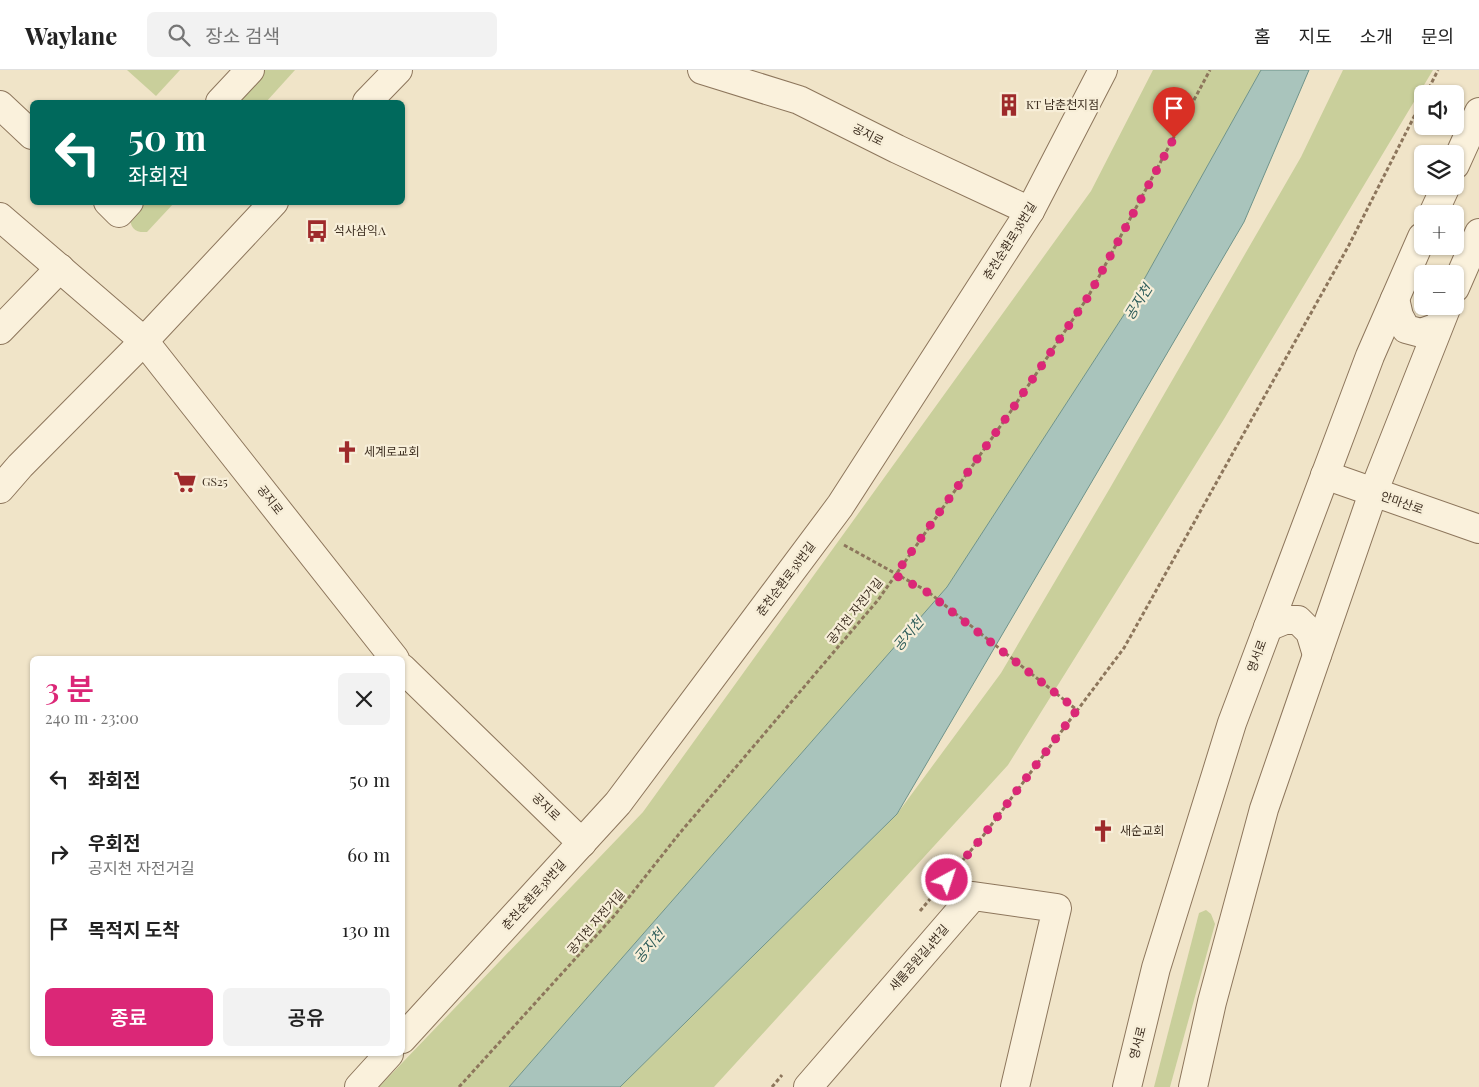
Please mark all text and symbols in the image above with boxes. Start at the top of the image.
search box [147,12,497,57]
text: Waylane [25,19,117,51]
icon: search [165,21,193,49]
text: 장소 검색 [205,22,280,48]
text: 홈 [1254,24,1271,48]
text: 지도 [1299,24,1332,48]
text: 소개 [1360,24,1393,48]
text: 문의 [1421,24,1454,48]
map controls [1414,85,1464,315]
button: sound [1414,85,1464,135]
pin [1153,87,1195,138]
building icon: KT 남춘천지점 [996,92,1022,118]
icon: arrive [1160,94,1188,122]
place label: KT 남춘천지점 [1026,96,1099,112]
text: 50 m [128,113,206,160]
street label: 공지로 [850,119,887,149]
icon: left [45,120,110,185]
button: layers [1414,145,1464,195]
text: 좌회전 [128,160,189,190]
street label: 춘천순환로38번길 [979,199,1040,282]
button: + [1414,205,1464,255]
bus stop icon: 석사삼익A [304,218,330,244]
place label: 석사삼익A [334,222,386,238]
button: − [1414,265,1464,315]
water label: 공지천 [1119,279,1156,323]
church icon: 세계로교회 [334,439,360,465]
place label: 세계로교회 [364,443,419,459]
supermarket icon: GS25 [172,469,198,495]
place label: GS25 [202,473,228,489]
street label: 공지로 [254,481,287,517]
street label: 안마산로 [1379,487,1426,517]
street label: 춘천순환로38번길 [752,538,818,619]
street label: 공지천 자전거길 [823,574,886,647]
water label: 공지천 [888,612,928,655]
street label: 영서로 [1243,637,1269,674]
text: 3 분 [45,668,94,708]
button: close [338,673,390,725]
text: 240 m · 23:00 [45,707,139,728]
icon: left [45,765,73,793]
text: 좌회전 [88,766,140,792]
text: 50 m [349,766,390,792]
street label: 공지로 [529,789,564,824]
church icon: 새순교회 [1090,818,1116,844]
place label: 새순교회 [1120,822,1164,838]
text: 우회전 [88,829,140,855]
icon: right [45,840,73,868]
text: 60 m [347,841,390,867]
position arrow [920,853,972,905]
street label: 춘천순환로38번길 [498,856,569,933]
text: 공지천 자전거길 [88,857,195,878]
street label: 공지천 자전거길 [563,886,628,957]
icon: arrive [45,915,73,943]
text: 목적지 도착 [88,916,180,942]
text: 130 m [342,916,390,942]
street label: 새롬공원길4번길 [885,921,952,994]
water label: 공지천 [629,924,669,967]
button: 종료 [45,988,213,1046]
button: 공유 [223,988,390,1046]
street label: 영서로 [1125,1025,1149,1061]

